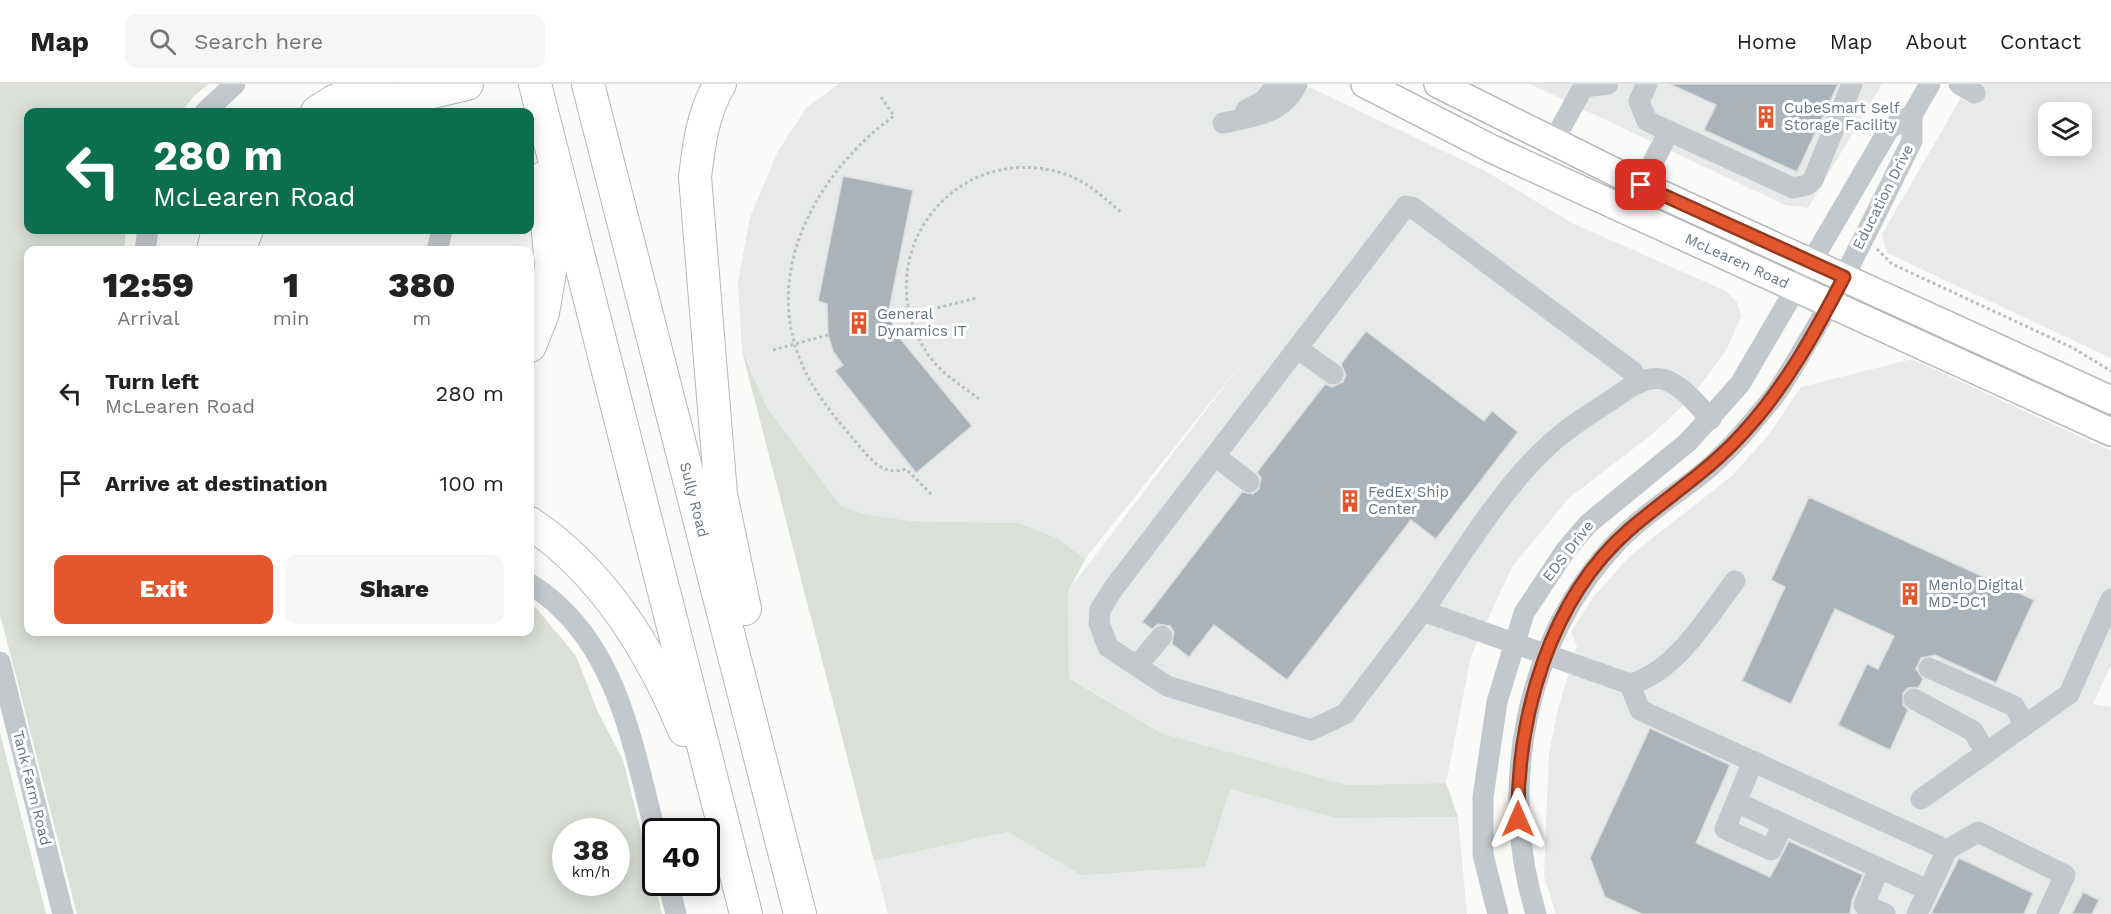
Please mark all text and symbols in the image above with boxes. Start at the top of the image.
search box [125,14,545,68]
text: Map [30,25,89,58]
icon: search [146,25,179,58]
text: Search here [194,29,323,54]
text: Home [1737,29,1797,54]
text: Map [1830,29,1873,54]
text: About [1906,29,1967,54]
text: Contact [2000,29,2081,54]
place label: CubeSmart Self Storage Facility [1784,99,1900,134]
map controls [2038,102,2092,156]
button: layers [2038,102,2092,156]
building icon: CubeSmart Self Storage Facility [1753,104,1779,130]
text: 280 m [153,131,283,180]
icon: left [54,132,132,210]
street label: Education Drive [1849,141,1917,253]
pin [1615,159,1666,210]
icon: arrive [1624,168,1657,201]
text: McLearen Road [153,181,356,213]
street label: McLearen Road [1682,229,1792,293]
text: 12:59 [102,264,194,306]
text: 1 [283,264,299,306]
text: 380 [388,264,456,306]
place label: General Dynamics IT [877,305,966,340]
text: Arrival [117,306,180,330]
text: min [273,306,309,330]
text: m [412,306,431,330]
building icon: General Dynamics IT [846,310,872,336]
text: Turn left [105,369,199,394]
icon: left [54,377,87,410]
text: 280 m [435,381,504,406]
text: McLearen Road [105,394,255,418]
street label: Sully Road [676,460,712,539]
icon: arrive [54,467,87,500]
text: Arrive at destination [105,471,328,496]
text: 100 m [440,471,504,496]
place label: FedEx Ship Center [1368,483,1449,518]
building icon: FedEx Ship Center [1337,488,1363,514]
street label: EDS Drive [1539,517,1597,585]
button: Exit [54,555,273,624]
button: Share [285,555,504,624]
place label: Menlo Digital MD-DC1 [1928,576,2024,611]
building icon: Menlo Digital MD-DC1 [1897,581,1923,607]
street label: Tank Farm Road [9,729,55,847]
position arrow [1486,787,1550,851]
speed limit sign: 40 [642,818,720,896]
text: 38 [573,832,609,867]
text: km/h [572,863,610,881]

